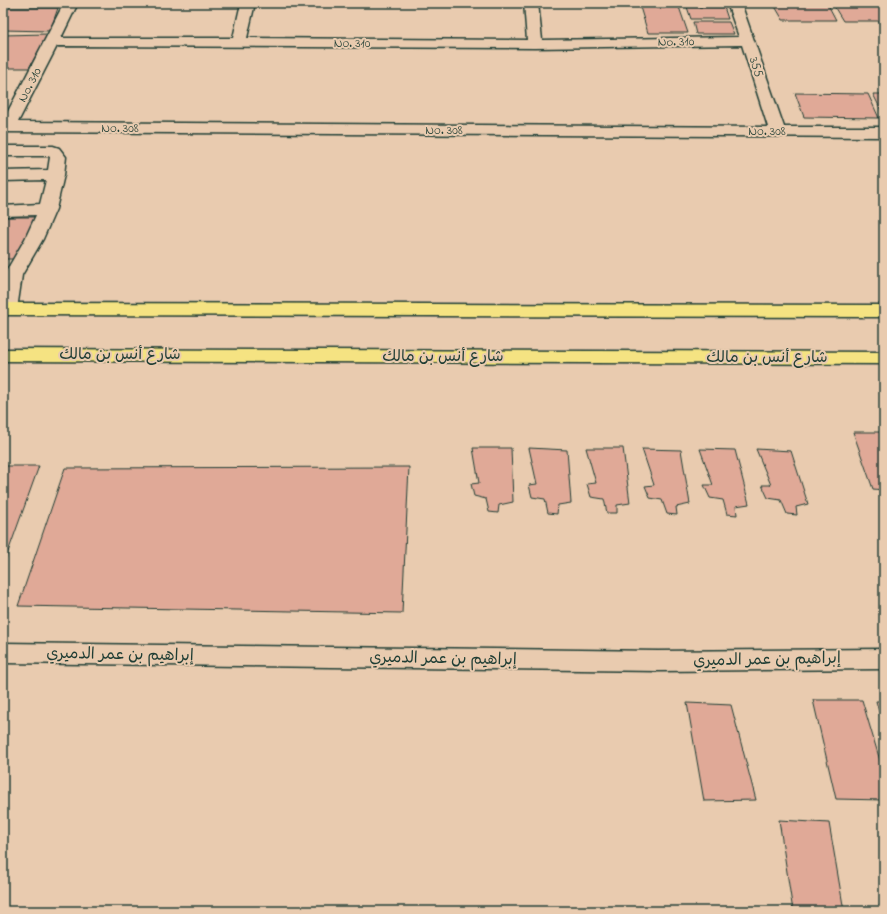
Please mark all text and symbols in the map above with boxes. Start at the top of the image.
street label: No. 310 [658,32,695,52]
street label: No. 310 [334,34,371,53]
street label: 355 [744,54,768,80]
street label: No. 310 [13,64,47,106]
street label: No. 308 [101,119,139,138]
street label: No. 308 [425,121,463,140]
street label: No. 308 [748,122,786,141]
street label: شارع أنس بن مالك [59,343,181,367]
street label: شارع أنس بن مالك [382,345,504,369]
street label: شارع أنس بن مالك [706,346,828,370]
street label: إبراهيم بن عمر الدميري [46,642,194,668]
street label: إبراهيم بن عمر الدميري [369,646,517,672]
street label: إبراهيم بن عمر الدميري [693,647,841,673]

